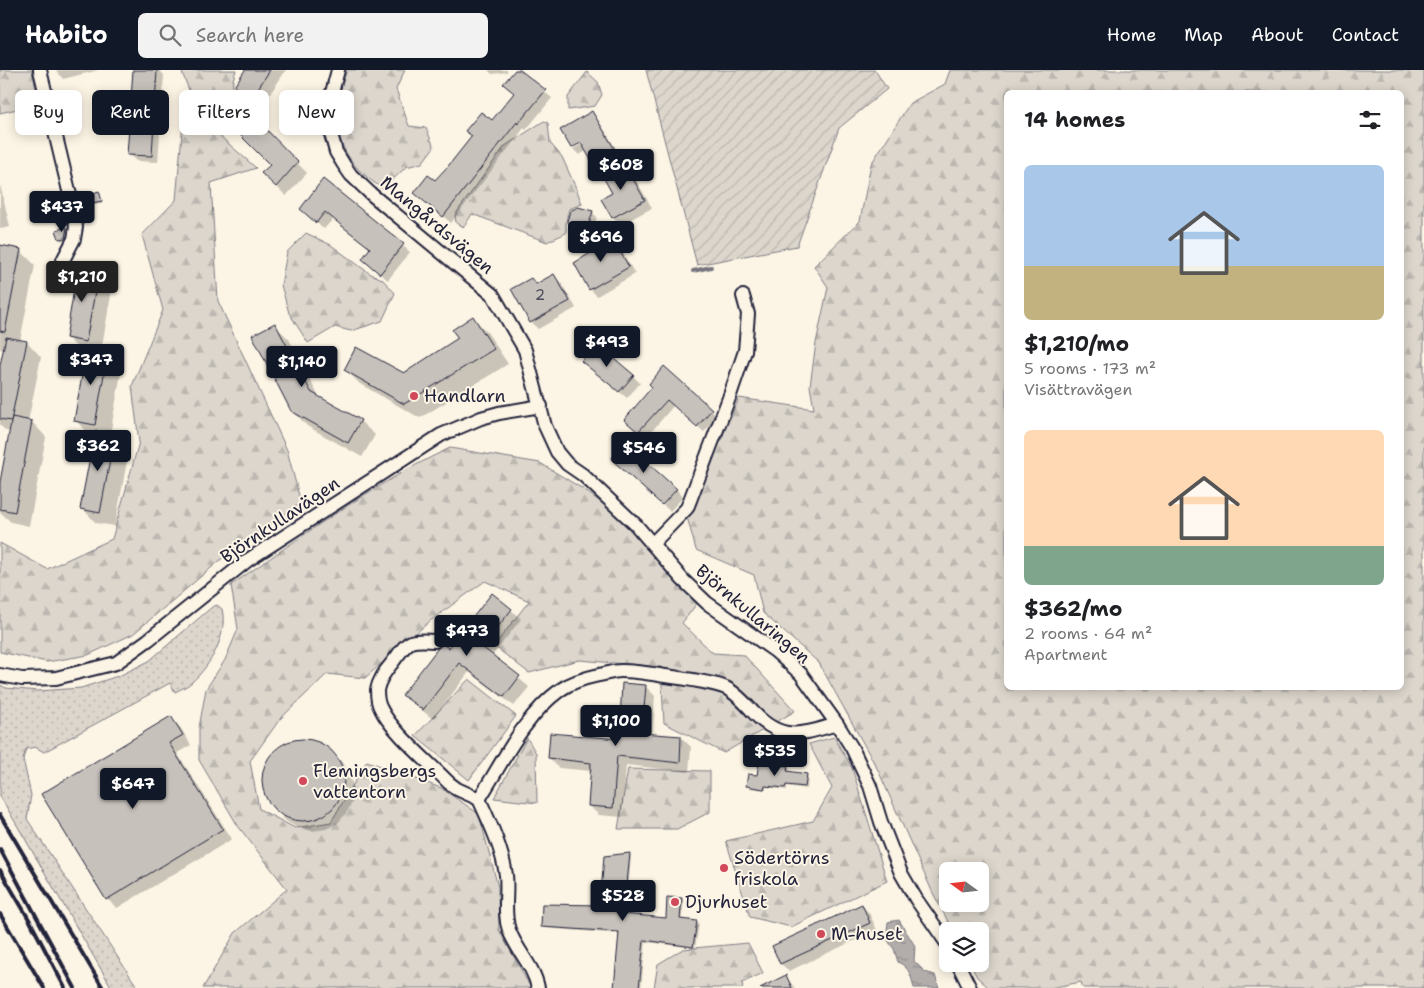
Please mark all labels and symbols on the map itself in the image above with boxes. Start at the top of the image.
pin: $608 [591,148,651,191]
street label: Mangårdsvägen [375,170,499,280]
pin: $437 [32,190,92,233]
pin: $696 [571,220,631,263]
pin: $1,210 [41,260,123,303]
house number: 2 [535,285,545,305]
pin: $493 [577,326,637,368]
pin: $347 [61,344,121,386]
pin: $1,140 [261,346,343,388]
place label: Handlarn [424,384,506,408]
marker: Handlarn [408,390,420,402]
pin: $362 [68,430,128,472]
pin: $546 [614,432,674,474]
street label: Björnkullavägen [216,471,344,569]
street label: Björnkullaringen [691,559,815,669]
pin: $473 [437,614,497,657]
pin: $1,100 [575,704,657,747]
pin: $535 [745,734,805,777]
place label: Flemingsbergs vattentorn [313,759,437,804]
pin: $647 [103,768,163,810]
marker: Flemingsbergs vattentorn [297,775,309,787]
place label: Södertörns friskola [734,846,830,891]
marker: Södertörns friskola [718,862,730,874]
north arrow [939,862,989,912]
pin: $528 [593,880,653,922]
place label: Djurhuset [685,890,768,914]
marker: Djurhuset [669,896,681,908]
place label: M-huset [831,922,903,946]
marker: M-huset [815,928,827,940]

